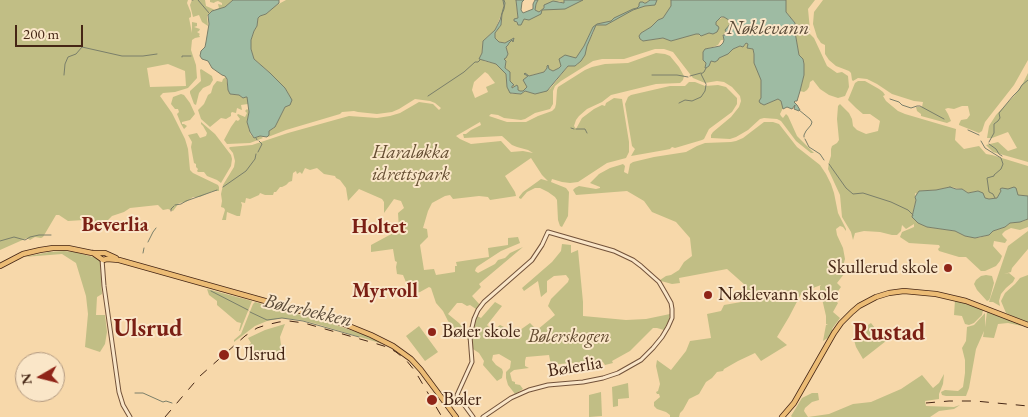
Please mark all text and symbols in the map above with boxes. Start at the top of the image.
scale bar [18,15,85,47]
water label: Nøklevann [727,17,809,41]
text: 200 m [23,24,59,43]
park label: Haraløkka idrettspark [372,142,450,186]
district label: Beverlia [82,214,148,238]
district label: Holtet [352,216,406,240]
place label: Skullerud skole [828,257,938,279]
marker: Skullerud skole [942,262,954,274]
district label: Myrvoll [352,280,418,304]
place label: Nøklevann skole [718,284,838,306]
water label: Bølerbekken [262,289,354,333]
marker: Nøklevann skole [702,289,714,301]
district label: Ulsrud [113,315,183,343]
district label: Rustad [853,319,925,347]
place label: Bøler skole [442,321,520,343]
marker: Bøler skole [426,326,438,338]
park label: Bølerskogen [528,326,610,348]
place label: Ulsrud [235,344,286,366]
marker: Ulsrud [217,348,231,362]
street label: Bølerlia [546,351,604,383]
north arrow [15,352,65,402]
text: N [16,372,36,386]
place label: Bøler [443,389,481,411]
marker: Bøler [425,393,439,407]

